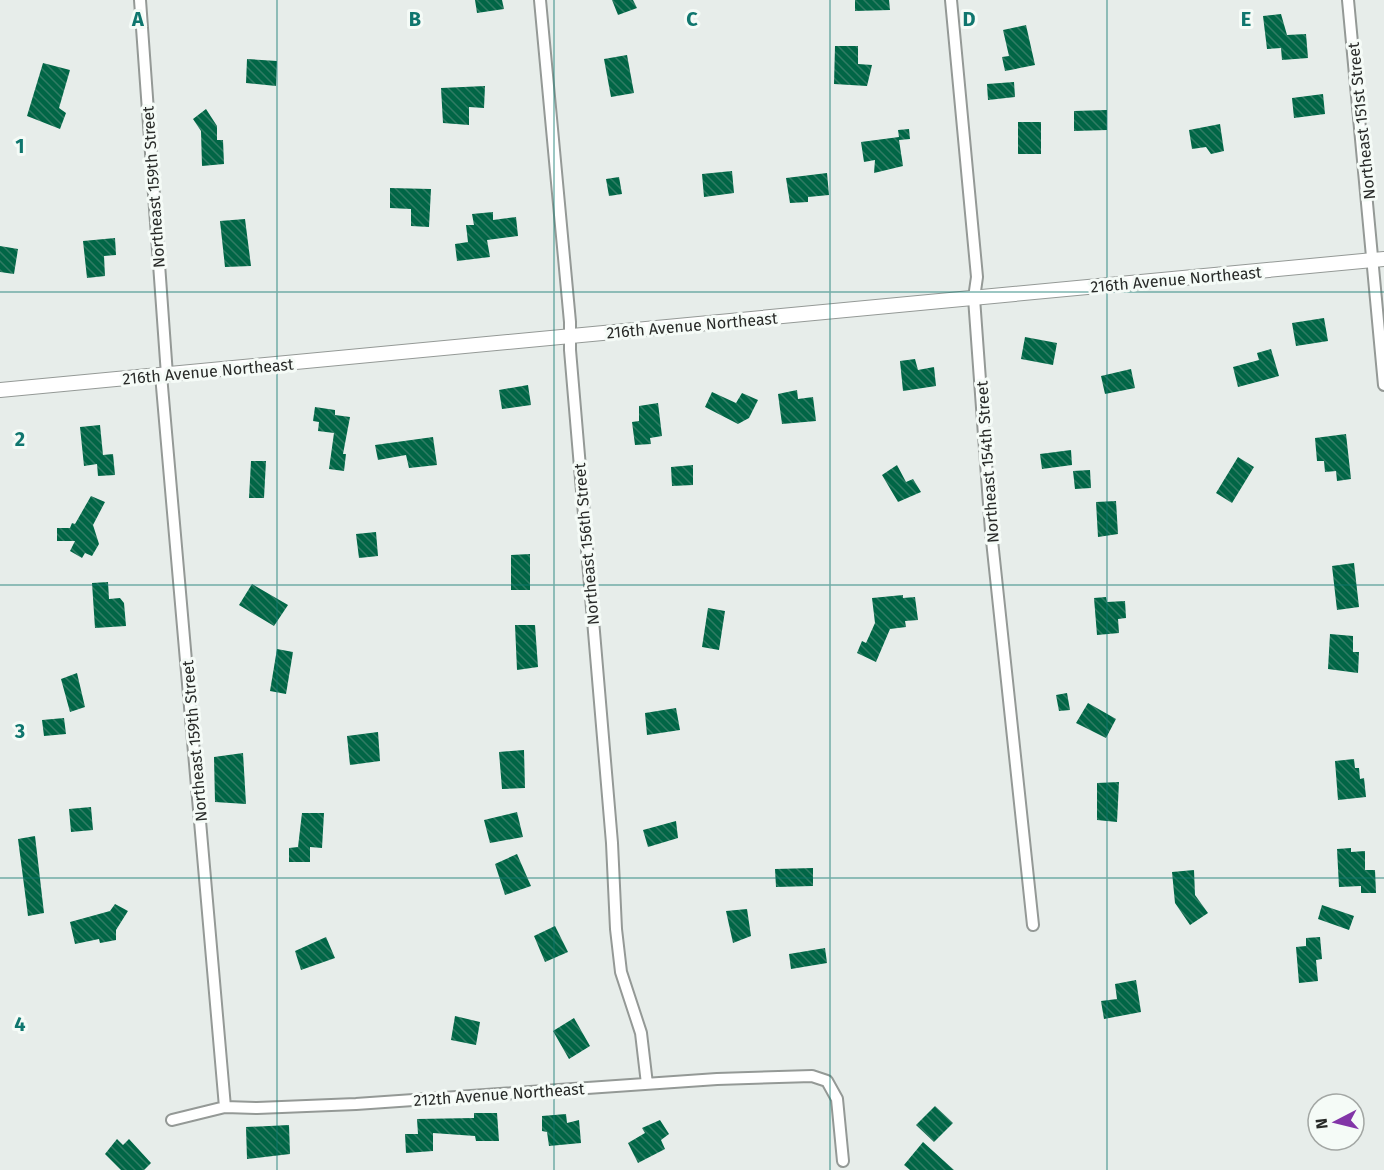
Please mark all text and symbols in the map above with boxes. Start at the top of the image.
text: A [131,7,145,31]
text: B [409,7,421,31]
text: C [686,7,698,31]
text: D [962,7,976,31]
text: E [1241,7,1251,31]
street label: Northeast 151st Street [1344,41,1379,201]
street label: Northeast 159th Street [138,105,169,268]
text: 1 [15,134,25,158]
street label: 216th Avenue Northeast [1090,263,1263,296]
street label: 216th Avenue Northeast [606,309,779,342]
street label: 216th Avenue Northeast [122,355,295,388]
street label: Northeast 154th Street [972,380,1003,544]
text: 2 [15,427,25,451]
street label: Northeast 156th Street [570,462,603,626]
street label: Northeast 159th Street [178,659,211,823]
text: 3 [14,719,25,743]
text: 4 [14,1012,26,1036]
street label: 212th Avenue Northeast [413,1079,585,1110]
north arrow [1306,1092,1366,1152]
text: N [1312,1117,1332,1130]

